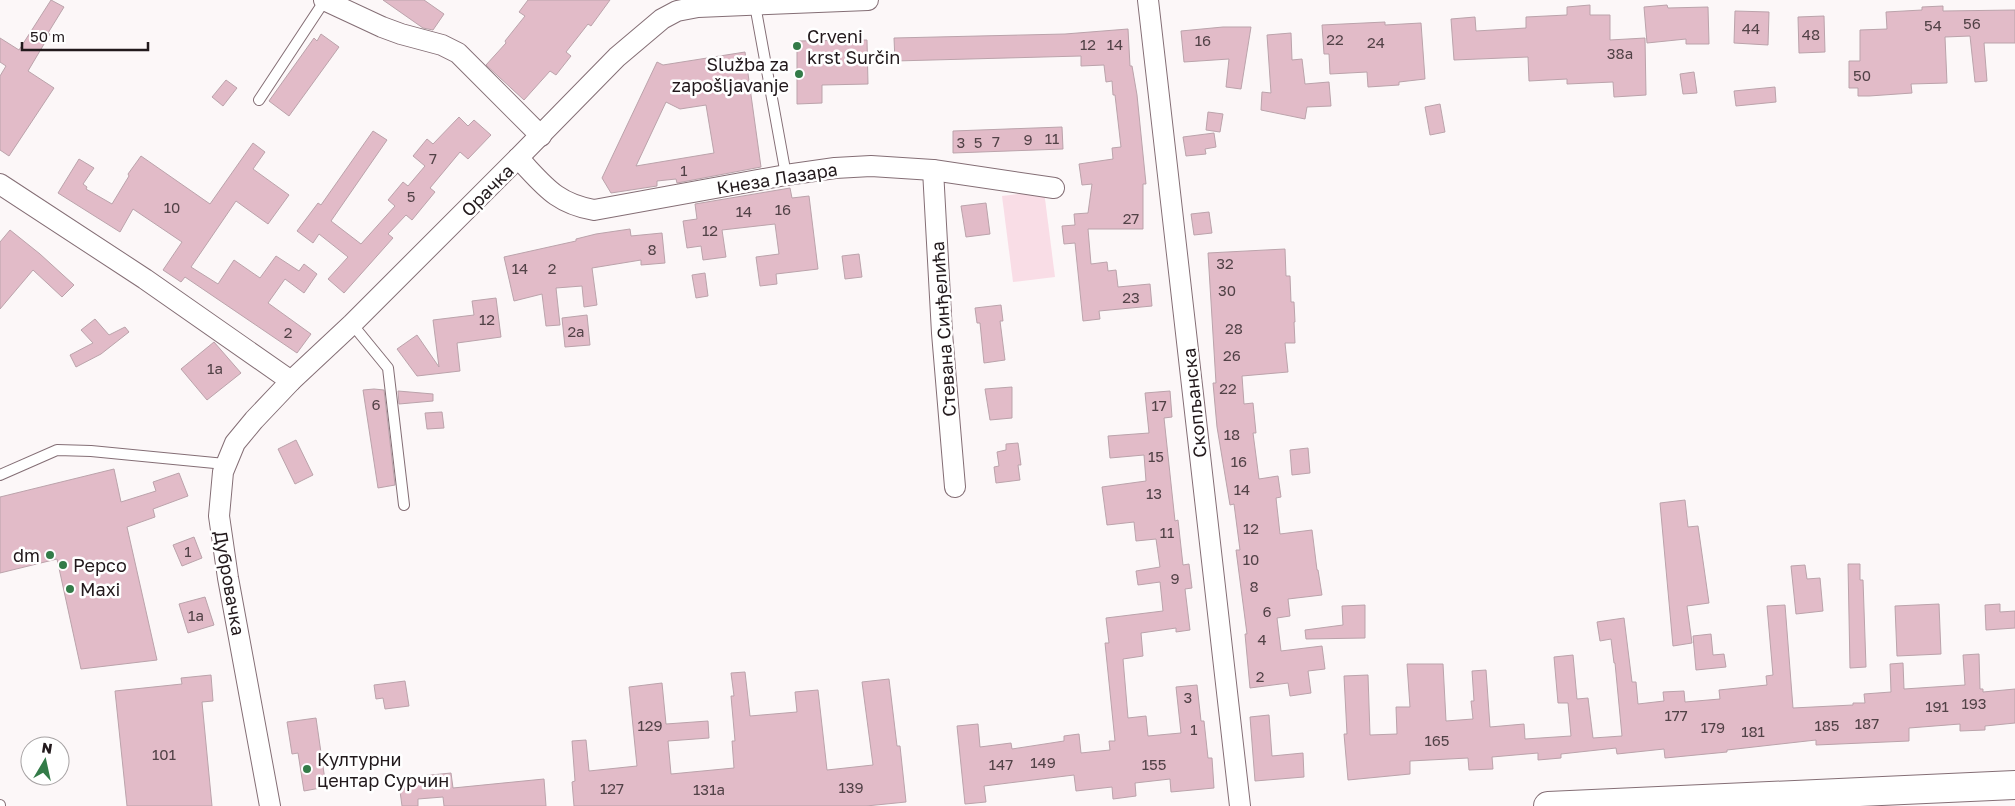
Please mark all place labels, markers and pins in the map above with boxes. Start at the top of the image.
place label: Crveni krst Surčin [807,25,900,68]
marker: Crveni krst Surčin [791,40,803,52]
place label: Služba za zapošljavanje [672,53,789,96]
marker: Služba za zapošljavanje [793,68,805,80]
place label: dm [13,544,40,566]
marker: dm [44,549,56,561]
place label: Pepco [73,554,127,576]
marker: Pepco [57,559,69,571]
place label: Maxi [80,578,120,600]
marker: Maxi [64,583,76,595]
place label: Културни центар Сурчин [317,748,449,791]
marker: Културни центар Сурчин [301,763,313,775]

